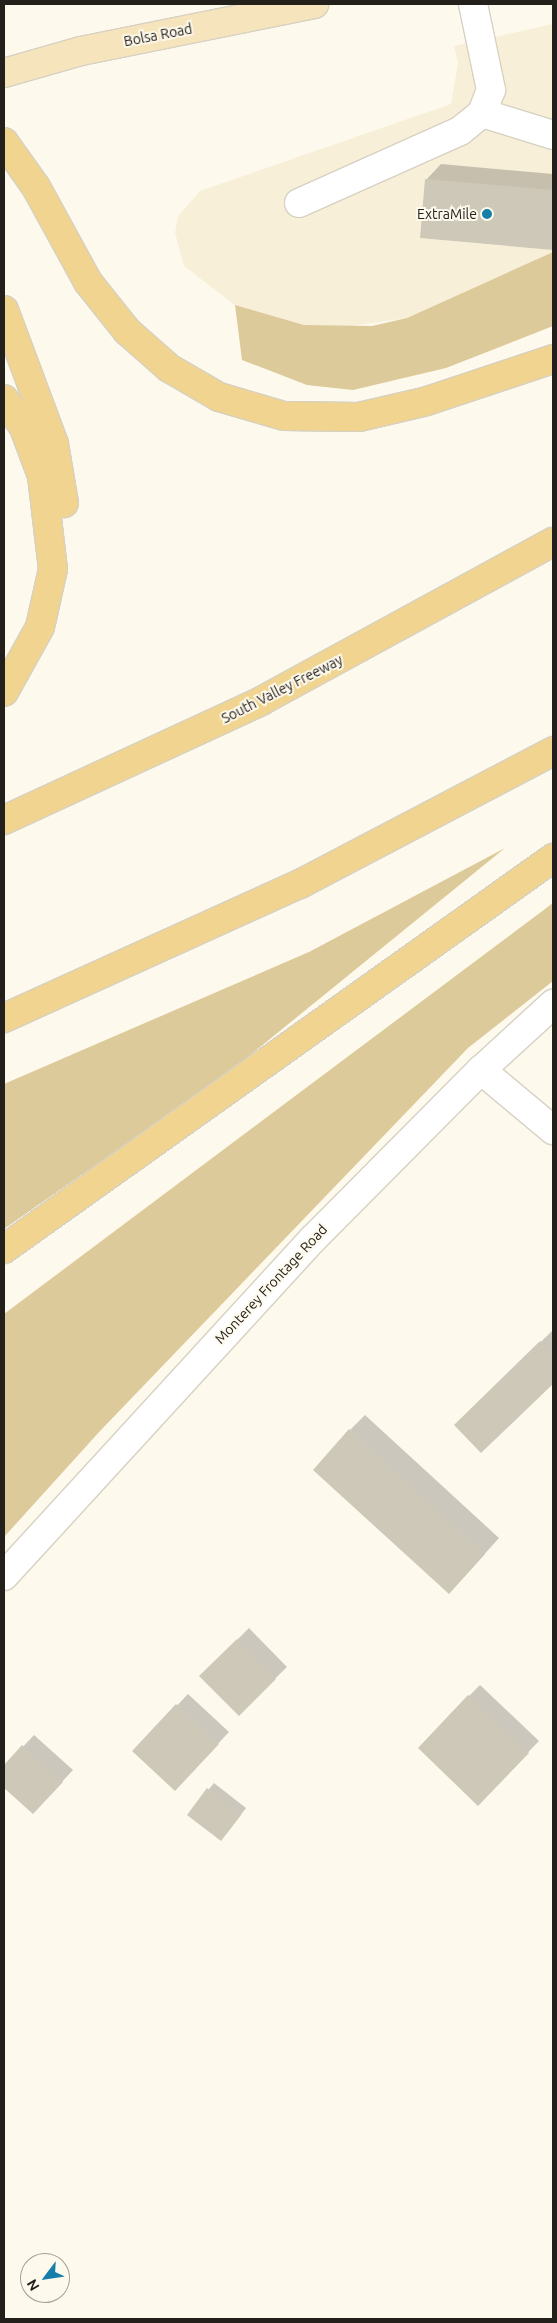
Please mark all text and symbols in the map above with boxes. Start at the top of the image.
street label: Bolsa Road [122,20,194,50]
place label: ExtraMile [417,206,477,222]
marker: ExtraMile [481,208,493,220]
street label: South Valley Freeway [219,651,345,727]
street label: Monterey Frontage Road [211,1221,331,1347]
north arrow [20,2253,70,2303]
text: N [23,2277,43,2294]

